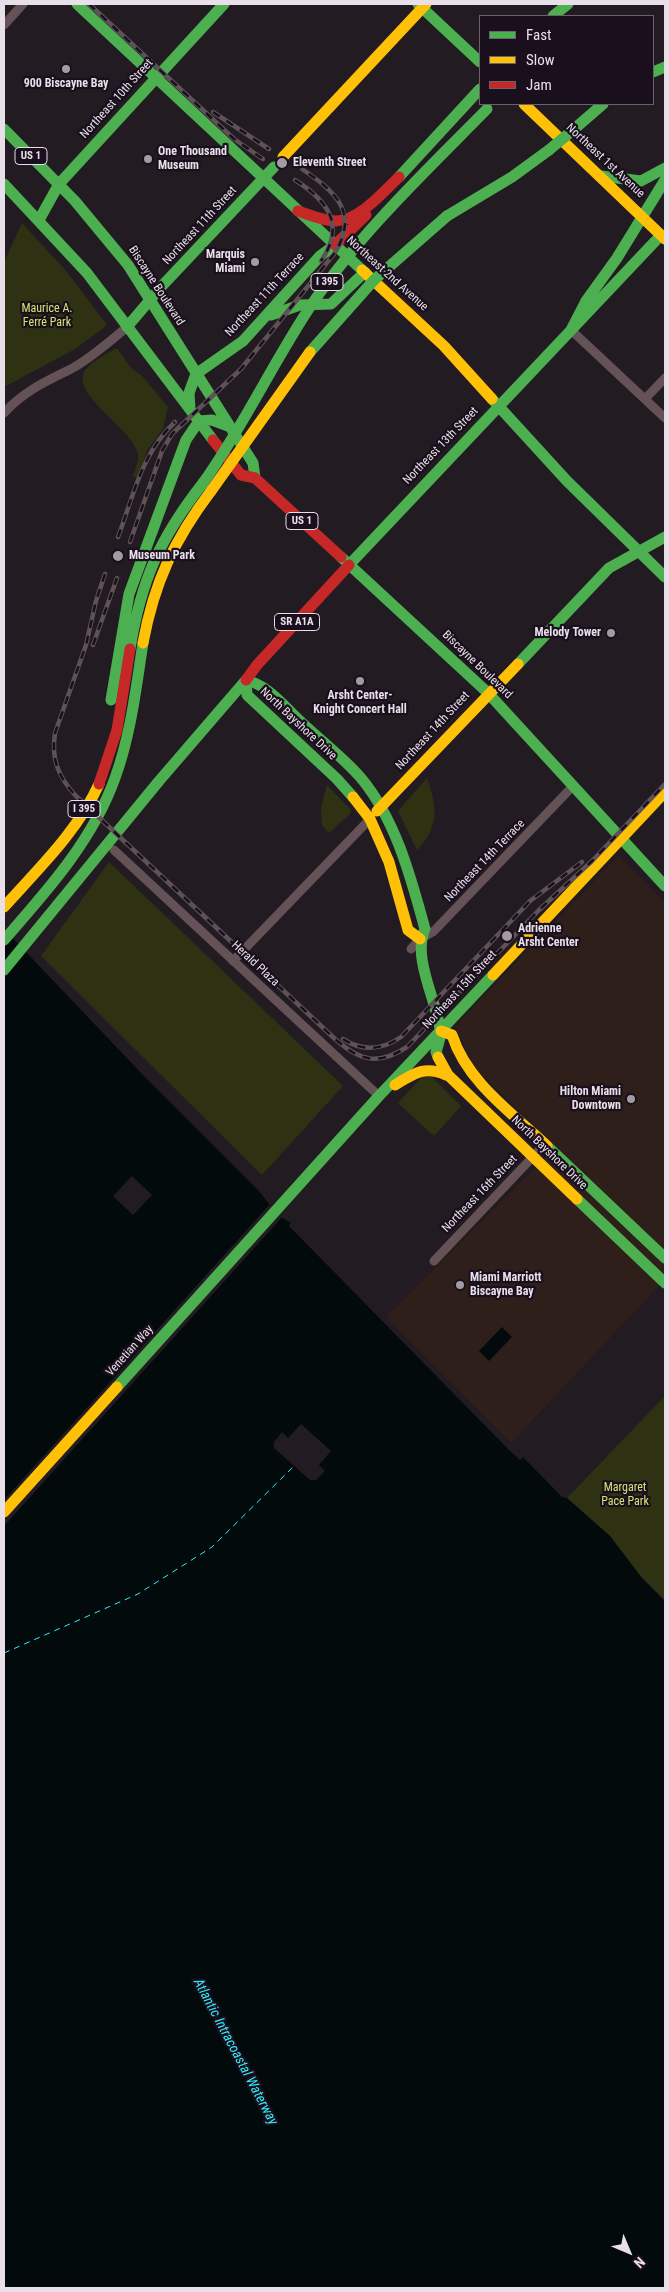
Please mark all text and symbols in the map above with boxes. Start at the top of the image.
legend [479,15,654,105]
text: Fast [526,26,551,44]
text: Slow [526,51,555,69]
street label: Northeast 10th Street [78,56,156,142]
marker: 900 Biscayne Bay [60,63,72,75]
text: Jam [526,76,552,94]
place label: 900 Biscayne Bay [24,77,108,91]
street label: Northeast 1st Avenue [563,121,647,201]
place label: One Thousand Museum [158,145,227,173]
road number: US 1 [15,148,47,164]
marker: One Thousand Museum [142,153,154,165]
marker: Eleventh Street [275,156,289,170]
place label: Eleventh Street [293,156,366,170]
street label: Northeast 11th Street [160,184,240,268]
street label: Northeast 2nd Avenue [343,234,431,314]
street label: Biscayne Boulevard [125,243,187,329]
place label: Marquis Miami [206,248,245,276]
street label: Northeast 11th Terrace [223,250,307,340]
marker: Marquis Miami [249,256,261,268]
road number: I 395 [311,274,343,290]
park label: Maurice A. Ferré Park [21,302,73,330]
street label: Northeast 13th Street [400,404,482,488]
road number: US 1 [286,512,318,530]
marker: Museum Park [111,549,125,563]
place label: Museum Park [129,549,195,563]
road number: SR A1A [274,614,320,630]
place label: Melody Tower [535,626,601,640]
marker: Melody Tower [605,627,617,639]
street label: Biscayne Boulevard [439,628,515,702]
marker: Arsht Center- Knight Concert Hall [354,675,366,687]
street label: North Bayshore Drive [257,685,339,763]
place label: Arsht Center- Knight Concert Hall [313,689,407,717]
street label: Northeast 14th Street [393,689,473,773]
road number: I 395 [68,801,100,818]
street label: Northeast 14th Terrace [442,817,528,905]
place label: Adrienne Arsht Center [518,922,579,950]
marker: Adrienne Arsht Center [500,929,514,943]
street label: Herald Plaza [228,938,282,990]
street label: Northeast 15th Street [420,948,500,1032]
place label: Hilton Miami Downtown [560,1085,621,1113]
marker: Hilton Miami Downtown [625,1093,637,1105]
street label: North Bayshore Drive [508,1113,590,1193]
street label: Northeast 16th Street [439,1152,521,1236]
place label: Miami Marriott Biscayne Bay [470,1271,542,1299]
marker: Miami Marriott Biscayne Bay [454,1279,466,1291]
street label: Venetian Way [103,1322,157,1380]
park label: Margaret Pace Park [601,1481,649,1509]
water label: Atlantic Intracoastal Waterway [189,1976,281,2128]
north arrow [604,2227,654,2277]
text: N [631,2254,648,2271]

